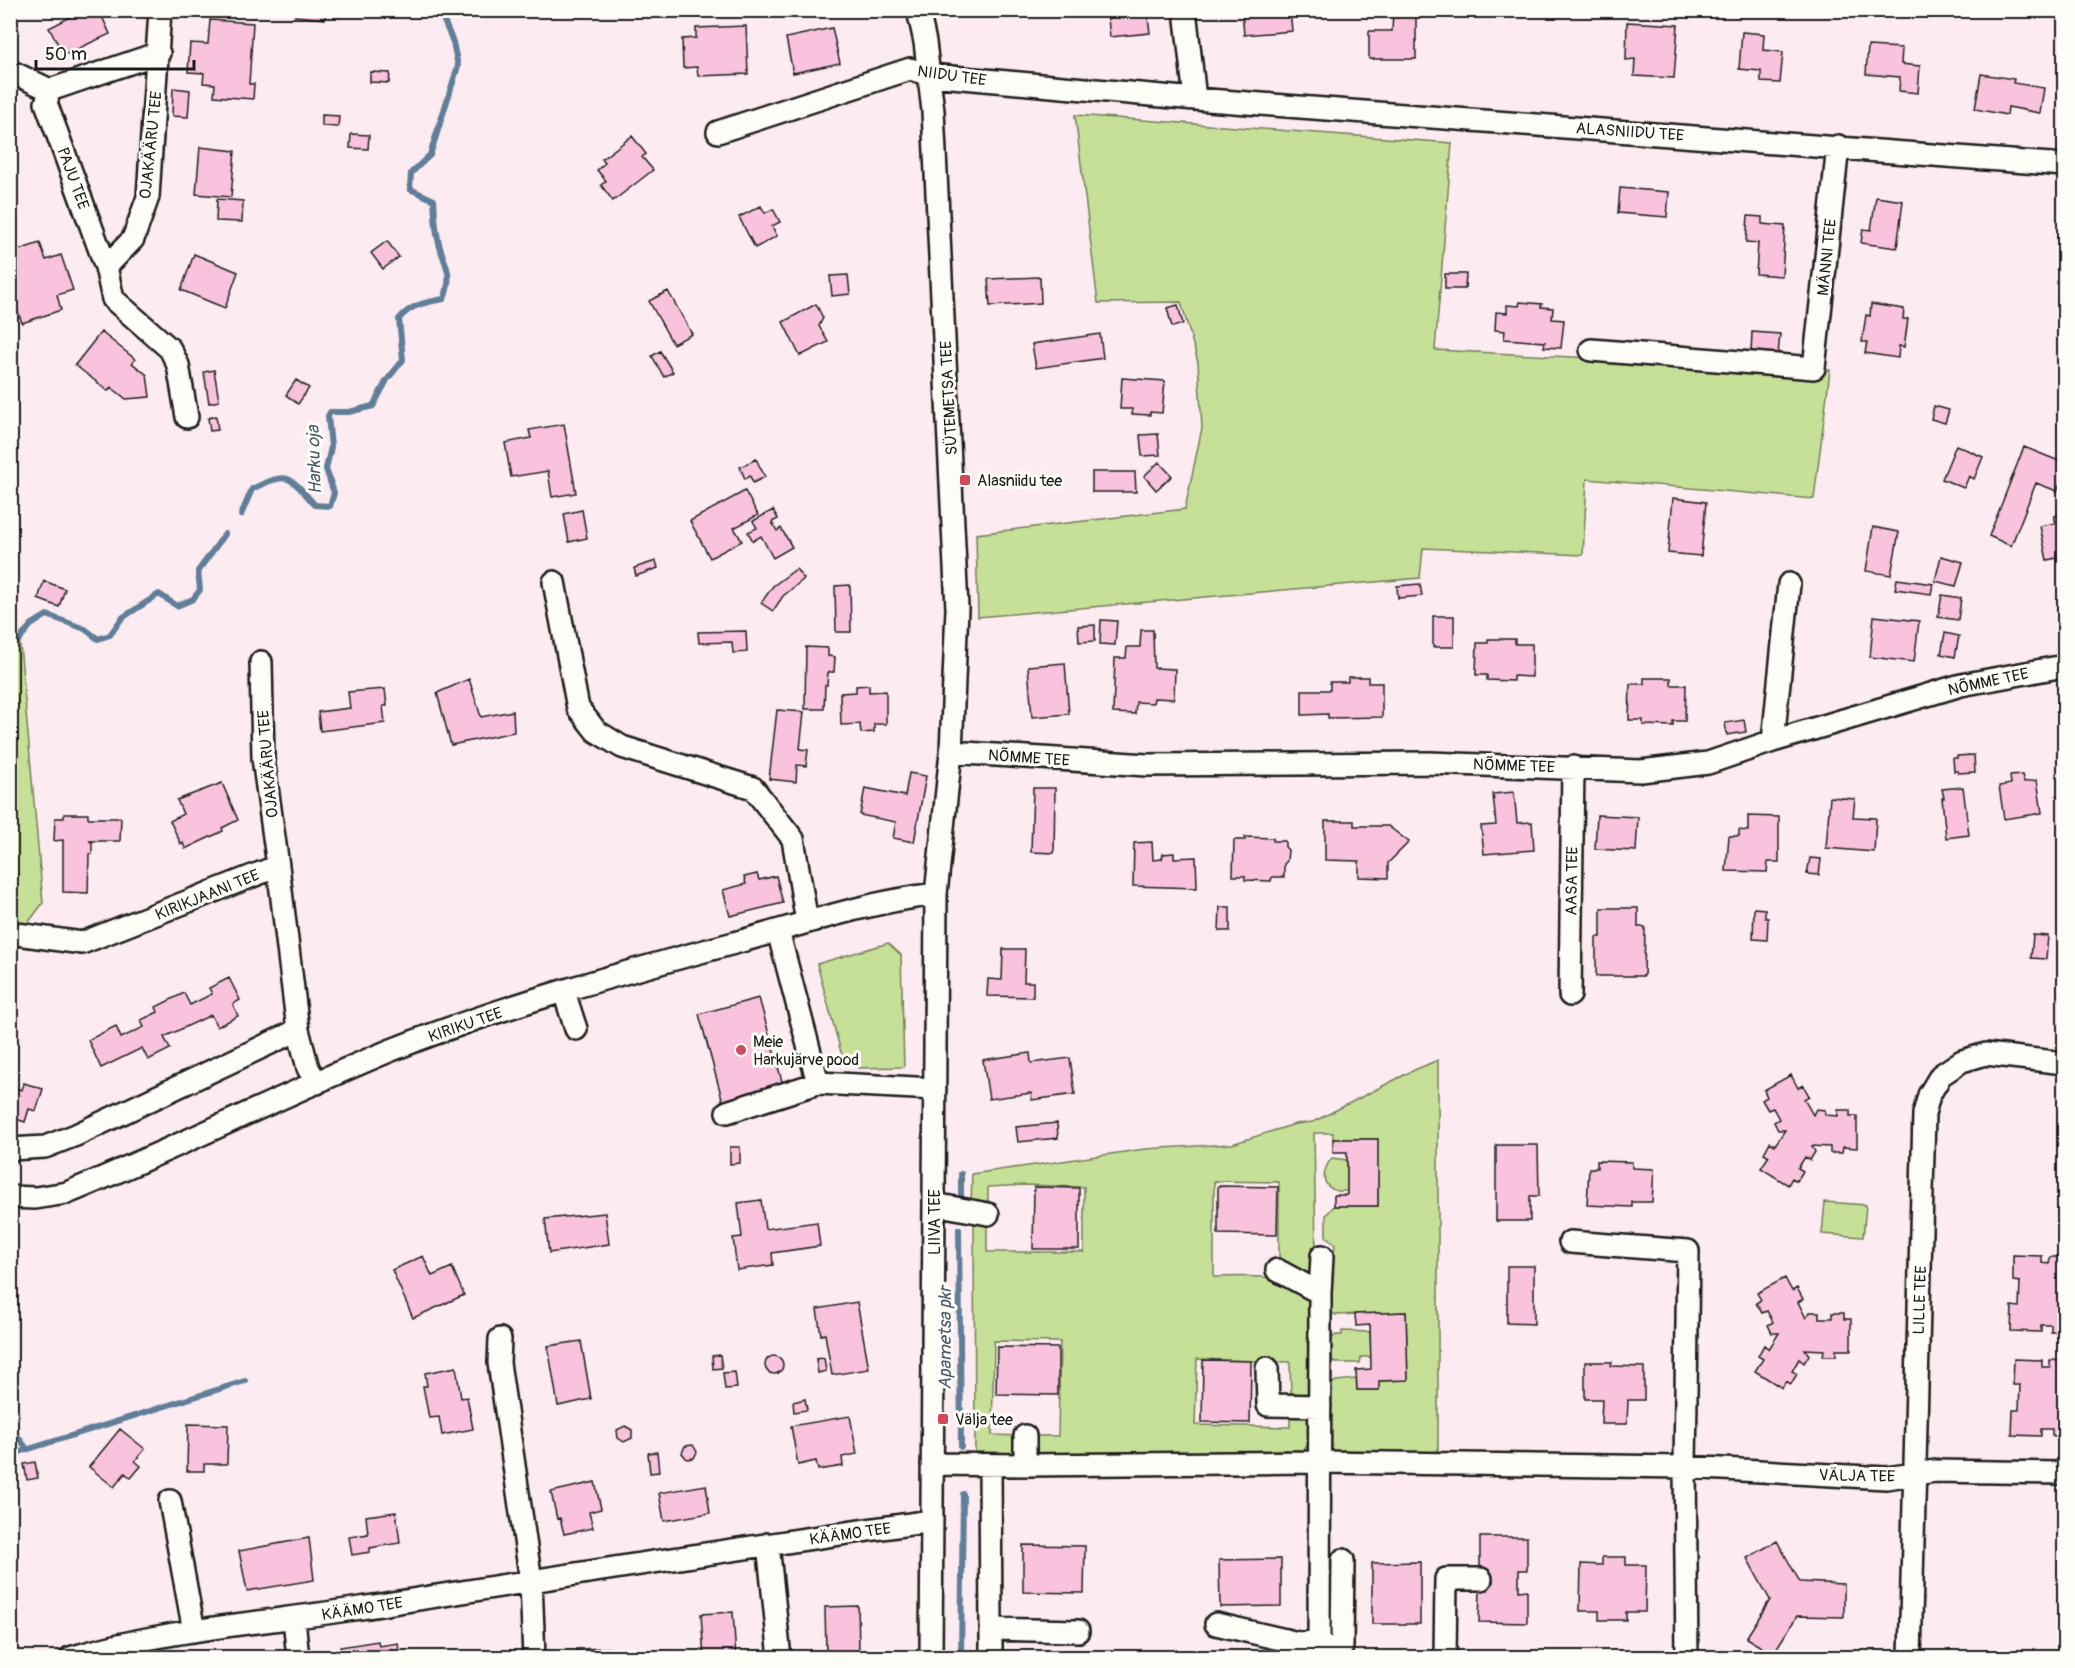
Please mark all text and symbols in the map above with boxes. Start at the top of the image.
scale bar [36,33,194,71]
text: 50 m [45,43,87,66]
street label: NIIDU TEE [916,61,988,91]
street label: OJAKÄÄRU TEE [135,90,167,200]
street label: ALASNIIDU TEE [1575,118,1685,146]
street label: PAJU TEE [53,145,94,212]
street label: MÄNNI TEE [1813,218,1841,297]
street label: SÜTEMETSA TEE [936,340,962,456]
water label: Harku oja [302,424,327,495]
place label: Alasniidu tee [977,471,1062,491]
marker: Alasniidu tee [958,473,972,487]
street label: NÕMME TEE [1946,664,2030,700]
street label: OJAKÄÄRU TEE [253,709,283,819]
street label: NÕMME TEE [987,745,1071,771]
street label: NÕMME TEE [1473,755,1555,777]
street label: AASA TEE [1561,846,1583,916]
street label: KIRIKJAANI TEE [152,865,262,925]
street label: KIRIKU TEE [426,1003,505,1047]
place label: Meie Harkujärve pood [753,1032,859,1070]
marker: Meie Harkujärve pood [734,1043,748,1057]
street label: LIIVA TEE [925,1189,945,1255]
street label: LILLE TEE [1909,1265,1931,1335]
water label: Apametsa pkr [934,1284,957,1390]
place label: Välja tee [955,1410,1013,1430]
marker: Välja tee [936,1412,950,1426]
street label: VÄLJA TEE [1819,1465,1895,1487]
street label: KÄÄMO TEE [808,1518,892,1550]
street label: KÄÄMO TEE [320,1593,404,1625]

